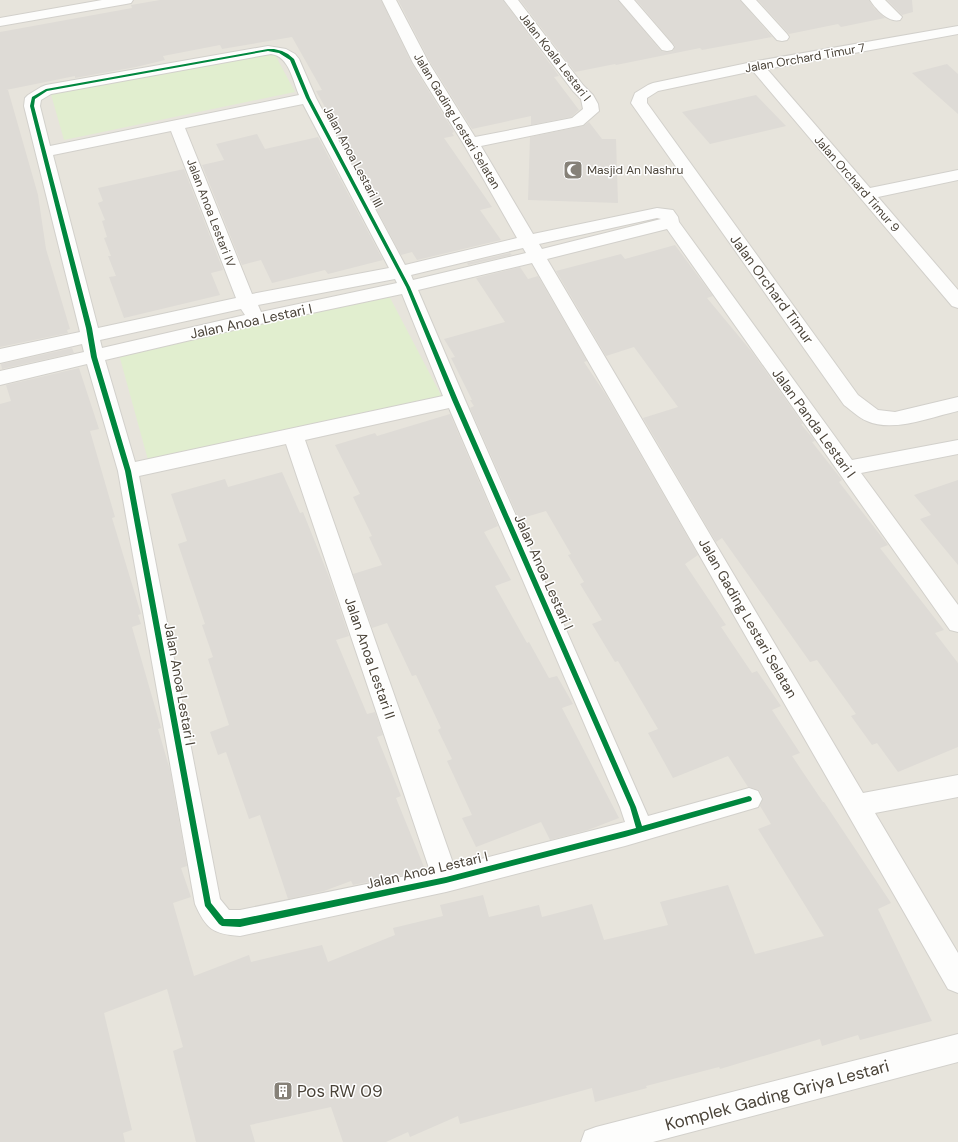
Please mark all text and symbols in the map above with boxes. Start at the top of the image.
street label: Jalan Koala Lestari I [516,10,594,104]
street label: Jalan Orchard Timur 7 [744,40,866,76]
street label: Jalan Gading Lestari Selatan [410,50,504,192]
street label: Jalan Anoa Lestari III [320,104,386,210]
street label: Jalan Orchard Timur 9 [811,132,903,236]
street label: Jalan Anoa Lestari IV [183,157,239,269]
mosque icon: Masjid An Nashru [562,159,584,181]
place label: Masjid An Nashru [587,162,683,178]
street label: Jalan Orchard Timur [726,231,818,347]
street label: Jalan Anoa Lestari I [188,299,314,343]
street label: Jalan Panda Lestari I [768,365,860,481]
street label: Jalan Anoa Lestari I [510,511,578,633]
street label: Jalan Gading Lestari Selatan [695,535,801,701]
street label: Jalan Anoa Lestari II [341,595,399,721]
street label: Jalan Anoa Lestari I [160,621,200,747]
street label: Jalan Anoa Lestari I [364,847,490,893]
street label: Komplek Gading Griya Lestari [663,1054,891,1136]
building icon: Pos RW 09 [272,1080,294,1102]
place label: Pos RW 09 [297,1080,383,1102]

